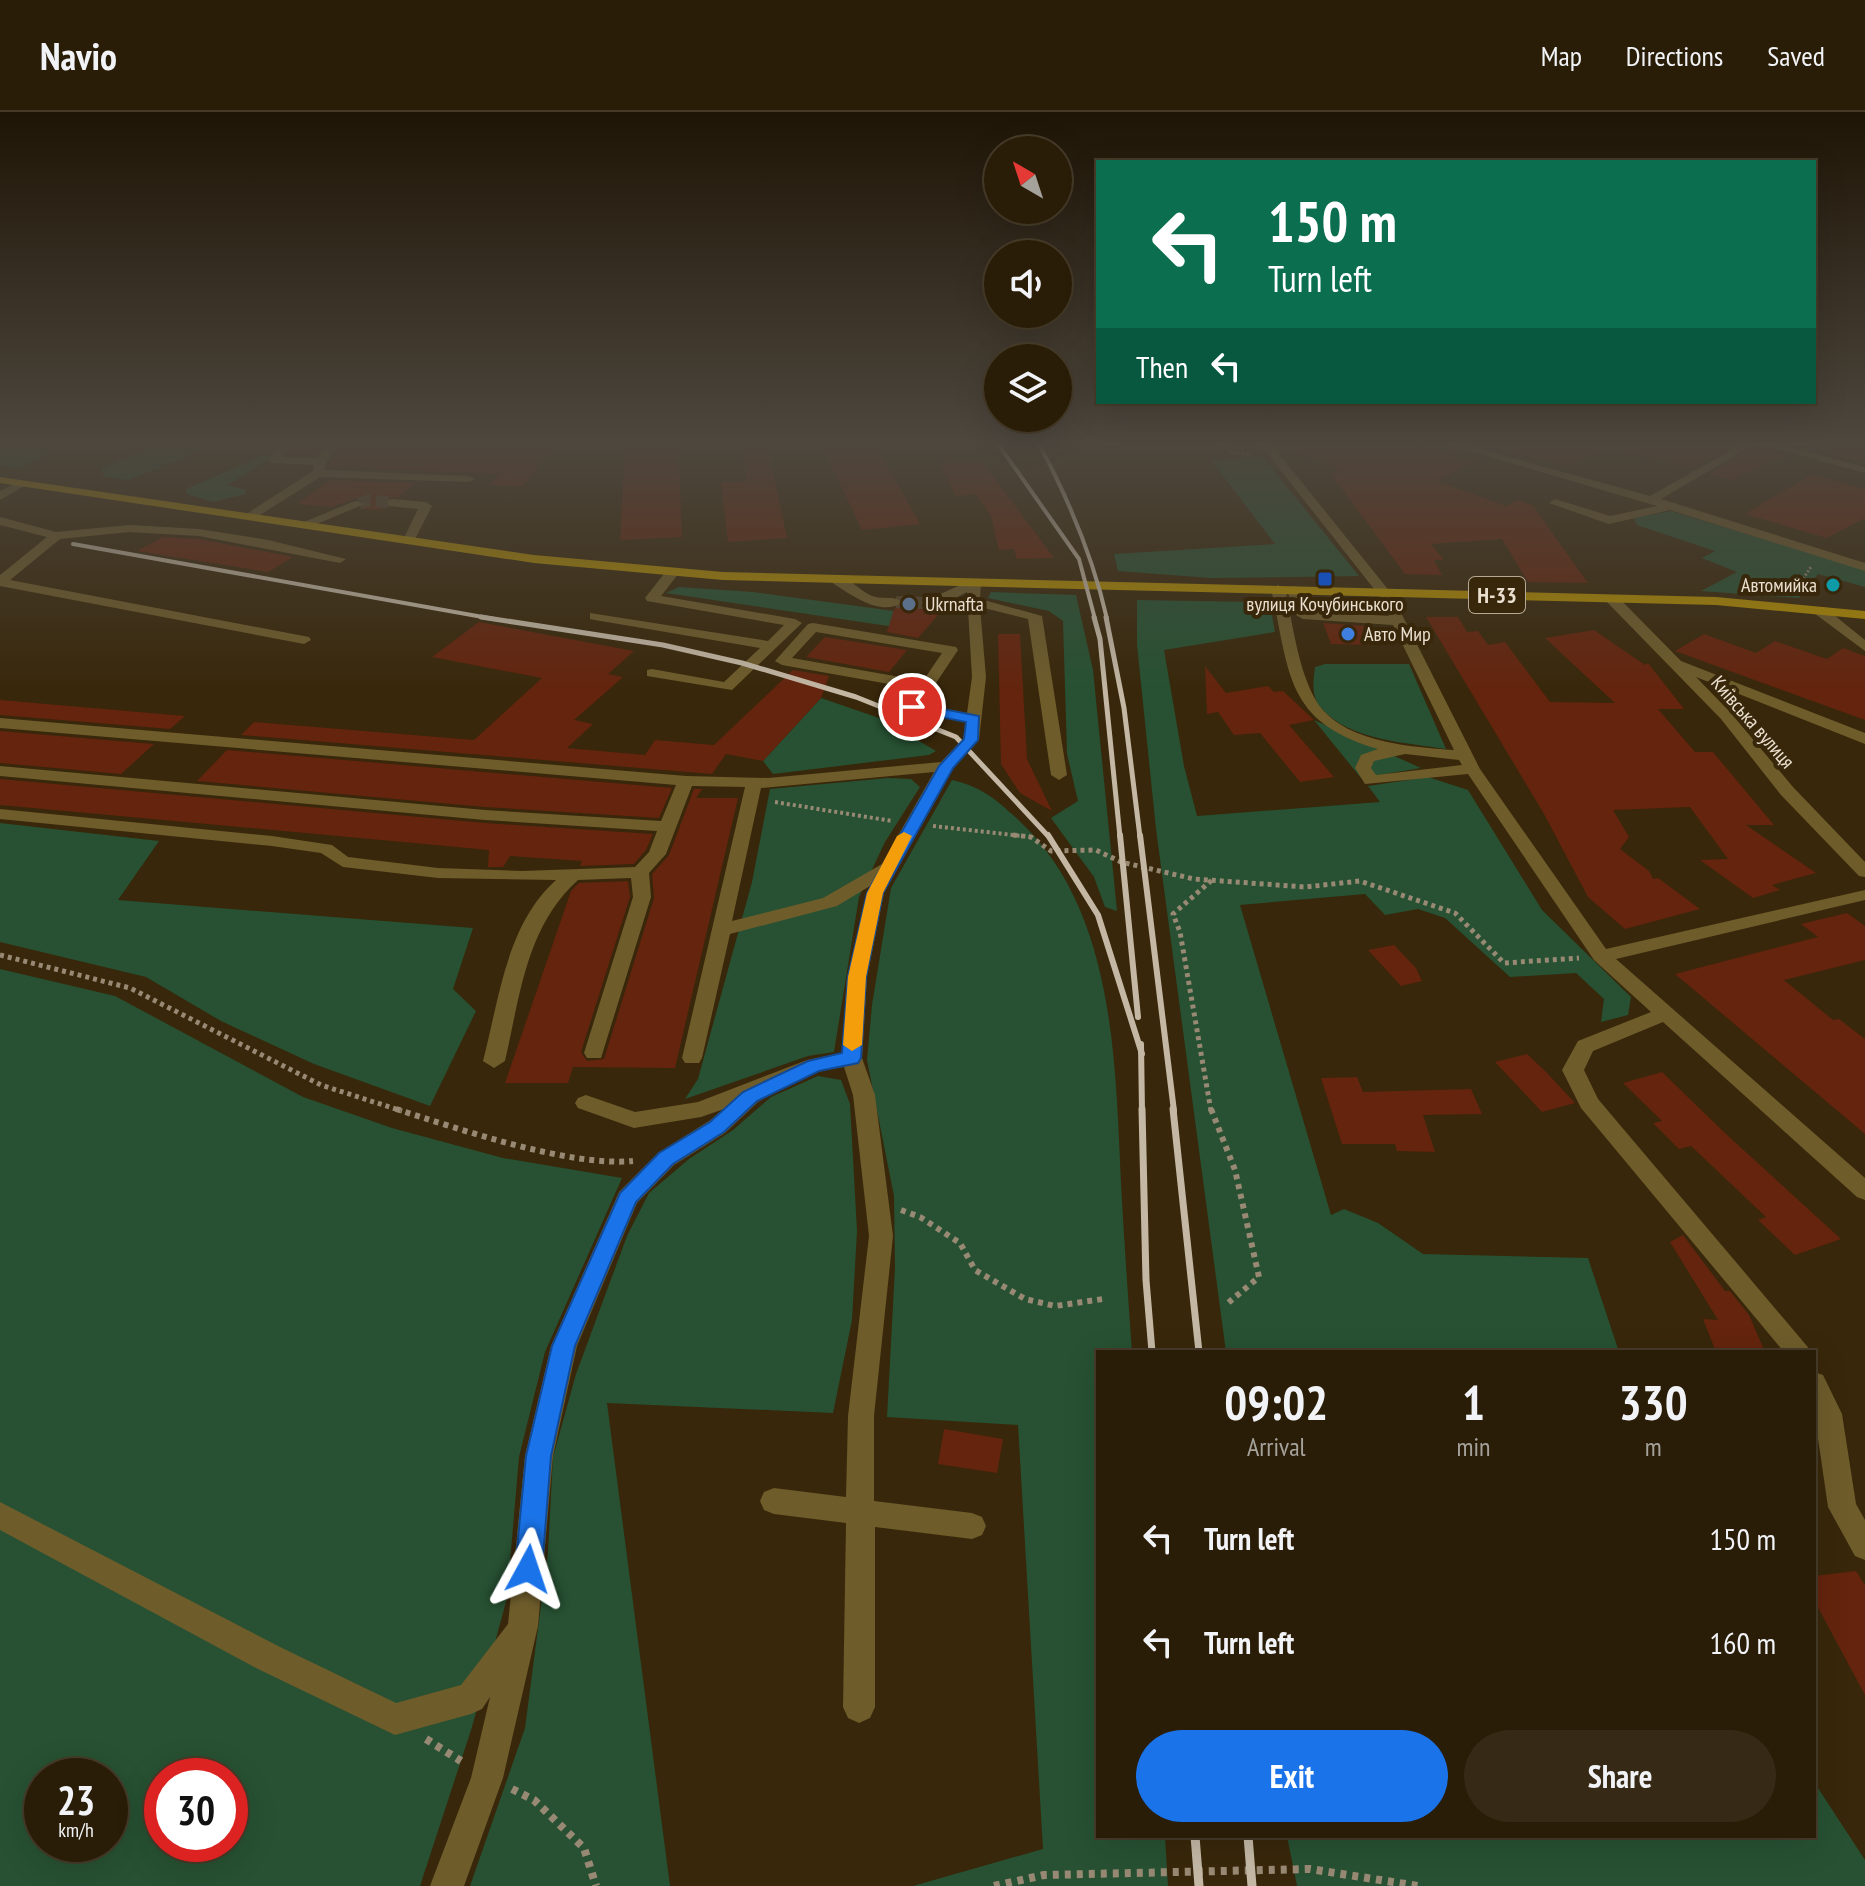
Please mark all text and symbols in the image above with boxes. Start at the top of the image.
text: Navio [40,31,117,80]
text: Map [1541,37,1582,74]
text: Directions [1626,37,1723,74]
text: Saved [1767,37,1825,74]
north arrow [984,136,1072,224]
map controls [984,136,1072,432]
text: 150 m [1268,185,1397,257]
icon: left [1136,192,1240,296]
button: sound [984,240,1072,328]
text: Turn left [1268,255,1372,302]
button: layers [984,344,1072,432]
icon: left [1204,344,1248,388]
text: Then [1136,347,1188,386]
marker: вулиця Кочубинського [1316,570,1334,588]
place label: Автомийка [1741,572,1817,598]
marker: Автомийка [1824,576,1842,594]
road number: Н-33 [1469,577,1525,613]
place label: Ukrnafta [925,591,984,617]
place label: вулиця Кочубинського [1246,591,1404,617]
marker: Ukrnafta [900,595,918,613]
place label: Авто Мир [1364,621,1431,647]
marker: Авто Мир [1339,625,1357,643]
street label: Київська вулиця [1706,670,1800,774]
pin [878,673,946,741]
icon: arrive [890,685,934,729]
text: 09:02 [1224,1371,1328,1433]
text: 1 [1462,1371,1485,1433]
text: 330 [1619,1371,1688,1433]
text: Arrival [1247,1430,1306,1463]
text: min [1456,1430,1490,1463]
text: m [1645,1430,1662,1463]
icon: left [1136,1516,1180,1560]
text: Turn left [1204,1519,1294,1558]
text: 150 m [1710,1519,1776,1558]
position arrow [486,1527,570,1611]
icon: left [1136,1620,1180,1664]
text: Turn left [1204,1623,1294,1662]
text: 160 m [1710,1623,1776,1662]
button: Exit [1136,1730,1448,1822]
button: Share [1464,1730,1776,1822]
speed limit sign: 30 [144,1758,248,1862]
text: 23 [57,1774,95,1826]
text: km/h [58,1817,94,1843]

